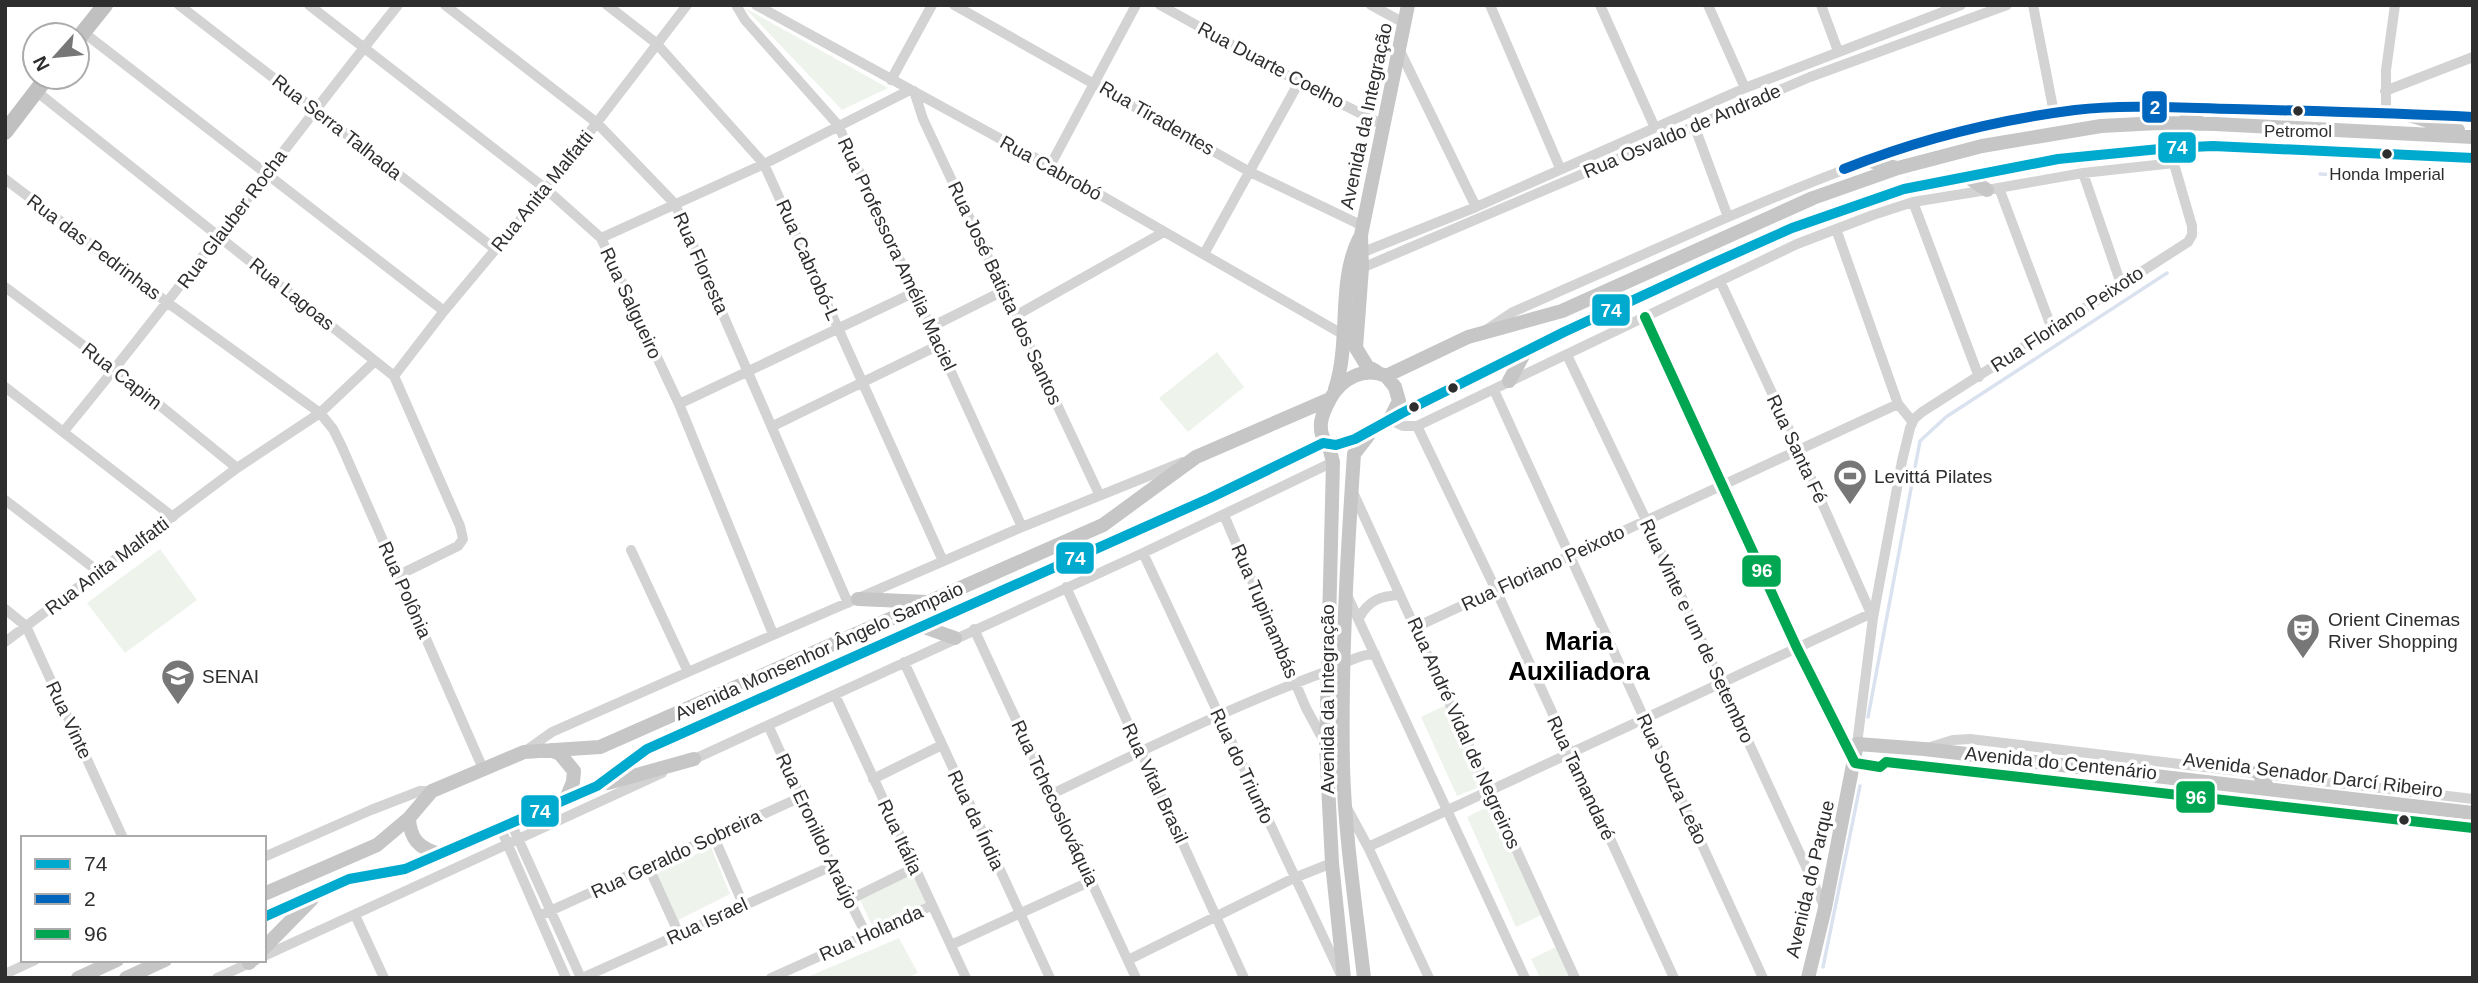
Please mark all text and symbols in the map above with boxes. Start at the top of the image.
street label: Rua Duarte Coelho [1194,18,1348,112]
north arrow [21,21,91,91]
street label: Avenida da Integração [1336,21,1396,211]
text: N [29,53,54,74]
street label: Rua Serra Talhada [268,70,406,184]
street label: Rua Tiradentes [1096,77,1218,159]
street label: Rua Osvaldo de Andrade [1580,80,1784,182]
line badge: 2 [2141,90,2168,124]
text: 2 [2150,97,2160,118]
marker: Petromol [2291,104,2305,118]
place label: Petromol [2264,122,2332,141]
street label: Rua Anita Malfatti [487,127,597,255]
street label: Rua Cabrobó [996,131,1106,205]
line badge: 74 [2157,131,2197,164]
street label: Rua Professora Amélia Maciel [834,134,960,374]
text: 74 [2166,137,2188,158]
street label: Rua Glauber Rocha [173,145,291,292]
marker: Honda Imperial [2380,147,2394,161]
place label: Honda Imperial [2329,165,2445,184]
street label: Rua José Batista dos Santos [944,178,1066,408]
street label: Rua das Pedrinhas [23,190,165,304]
street label: Rua Cabrobó-L [772,196,844,324]
street label: Rua Floresta [669,209,733,317]
street label: Rua Salgueiro [596,244,666,362]
street label: Rua Lagoas [246,254,338,334]
street label: Rua Floriano Peixoto [1987,262,2147,376]
line badge: 74 [1591,293,1631,327]
text: 74 [1600,300,1622,321]
street label: Rua Capim [78,338,166,414]
unlabelled marker [1446,381,1460,395]
street label: Rua Santa Fé [1763,391,1831,507]
unlabelled marker [1407,400,1421,414]
sports icon: Levittá Pilates [1831,457,1869,506]
place label: Levittá Pilates [1874,466,1992,487]
street label: Rua Anita Malfatti [41,513,173,619]
street label: Rua Vinte e um de Setembro [1636,516,1758,746]
street label: Rua Floriano Peixoto [1458,521,1628,615]
street label: Rua Polônia [374,538,436,642]
line badge: 74 [1055,541,1095,575]
street label: Rua Tupinambás [1227,541,1303,681]
text: 74 [1064,548,1086,569]
line badge: 96 [1741,554,1782,588]
text: 96 [1751,560,1773,581]
street label: Avenida Monsenhor Ângelo Sampaio [672,578,966,724]
street label: Avenida da Integração [1317,604,1338,794]
place label: Orient Cinemas River Shopping [2328,609,2460,652]
theatre icon: Orient Cinemas River Shopping [2284,611,2322,660]
street label: Rua André Vidal de Negreiros [1403,614,1525,852]
district label: Maria Auxiliadora [1508,626,1650,686]
school or university icon: SENAI [159,657,197,706]
place label: SENAI [202,666,259,687]
street label: Rua Vinte [42,678,96,762]
street label: Rua do Triunfo [1206,705,1278,827]
street label: Rua Souza Leão [1633,710,1711,848]
street label: Rua Tamandaré [1543,712,1619,844]
street label: Rua Tchecoslováquia [1007,717,1103,890]
street label: Rua Vital Brasil [1118,720,1192,846]
street label: Avenida do Centenário [1964,742,2158,784]
street label: Avenida Senador Darcí Ribeiro [2182,749,2444,801]
street label: Rua Eronildo Araújo [772,750,862,912]
street label: Rua da Índia [944,767,1008,874]
line badge: 96 [2175,780,2216,814]
text: 96 [2185,787,2207,808]
line badge: 74 [520,794,560,828]
street label: Rua Itália [874,796,927,878]
street label: Avenida do Parque [1782,798,1838,960]
text: 74 [529,801,551,822]
street label: Rua Geraldo Sobreira [588,805,765,903]
unlabelled marker [2397,813,2411,827]
legend [21,836,266,962]
text: 74 [84,852,108,875]
text: 2 [84,887,96,910]
street label: Rua Israel [663,893,751,949]
street label: Rua Holanda [816,901,926,965]
text: 96 [84,922,107,945]

